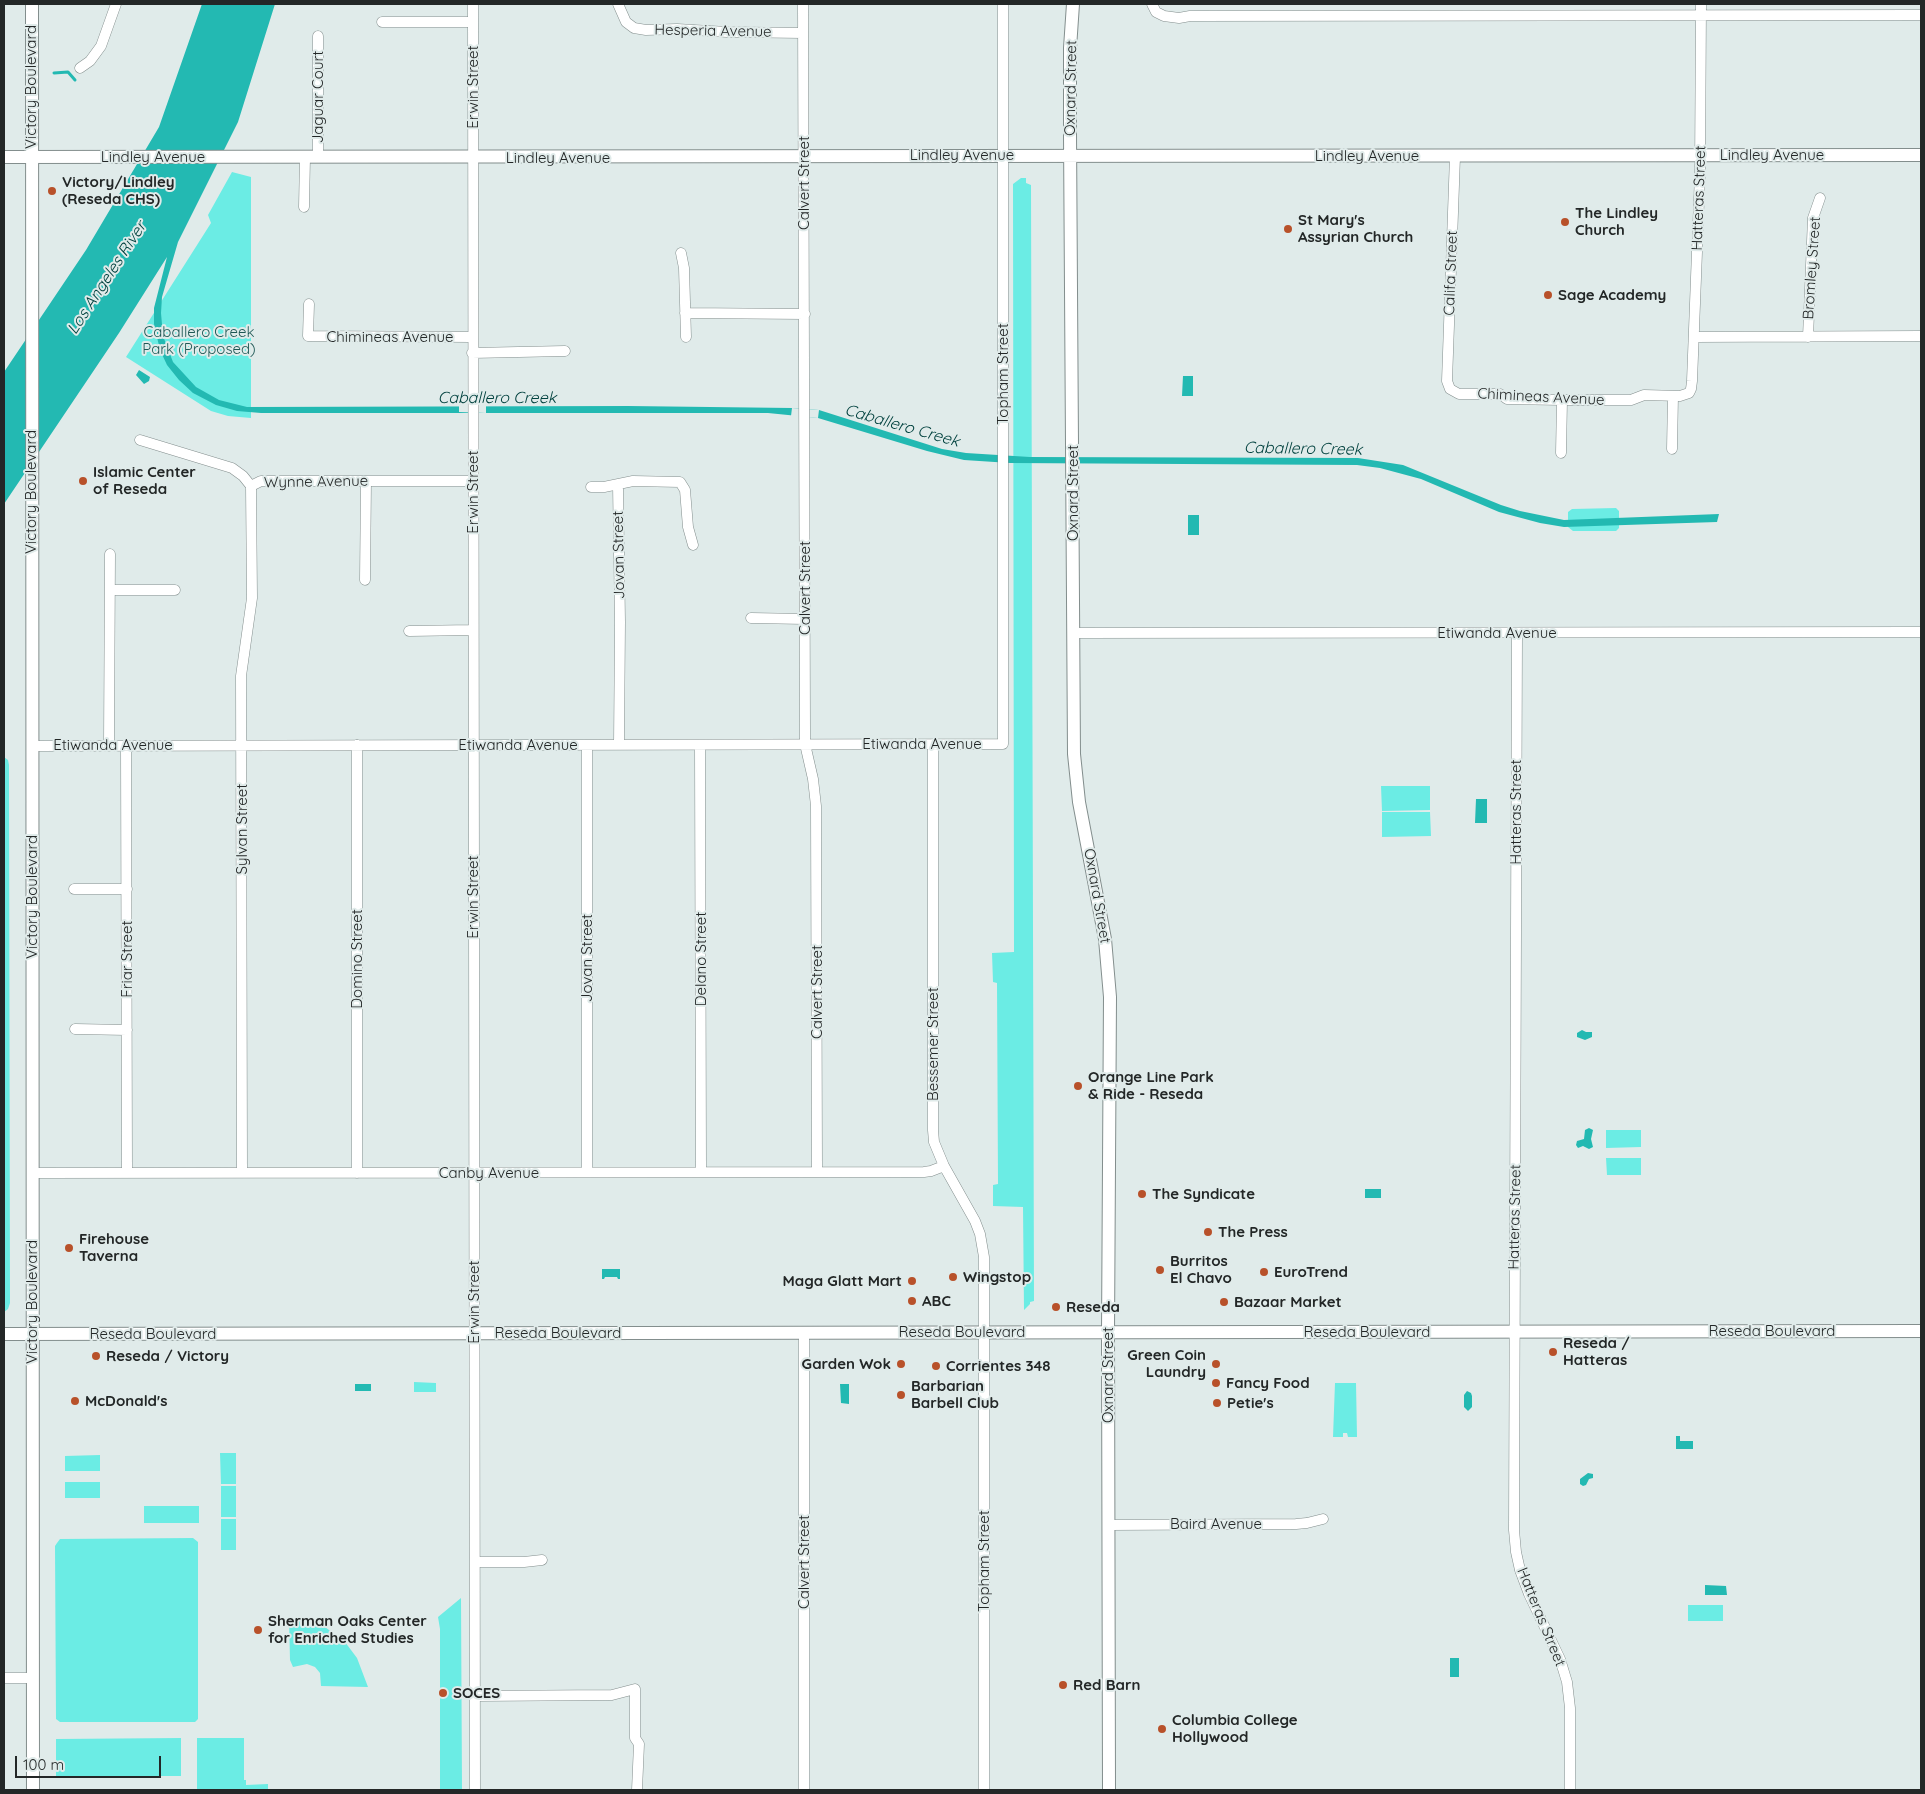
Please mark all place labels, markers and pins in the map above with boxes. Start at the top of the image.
place label: Victory/Lindley (Reseda CHS) [62,173,175,208]
marker: Victory/Lindley (Reseda CHS) [46,185,58,197]
place label: The Lindley Church [1575,204,1658,239]
place label: St Mary's Assyrian Church [1298,211,1413,246]
marker: The Lindley Church [1559,216,1571,228]
marker: St Mary's Assyrian Church [1282,223,1294,235]
place label: Sage Academy [1558,286,1666,304]
marker: Sage Academy [1542,289,1554,301]
place label: Islamic Center of Reseda [93,463,196,498]
marker: Islamic Center of Reseda [77,475,89,487]
place label: Orange Line Park & Ride - Reseda [1088,1068,1214,1103]
marker: Orange Line Park & Ride - Reseda [1072,1080,1084,1092]
place label: The Syndicate [1152,1185,1255,1203]
marker: The Syndicate [1136,1188,1148,1200]
place label: The Press [1218,1223,1288,1241]
marker: The Press [1202,1226,1214,1238]
place label: Firehouse Taverna [79,1230,149,1265]
marker: Firehouse Taverna [63,1242,75,1254]
place label: Burritos El Chavo [1170,1252,1232,1287]
place label: EuroTrend [1274,1263,1348,1281]
marker: Burritos El Chavo [1154,1264,1166,1276]
marker: EuroTrend [1258,1266,1270,1278]
place label: Wingstop [963,1268,1031,1286]
marker: Wingstop [947,1271,959,1283]
place label: Maga Glatt Mart [782,1272,902,1290]
marker: Maga Glatt Mart [906,1275,918,1287]
place label: ABC [922,1292,951,1310]
place label: Bazaar Market [1234,1293,1342,1311]
marker: ABC [906,1295,918,1307]
marker: Bazaar Market [1218,1296,1230,1308]
place label: Reseda [1066,1298,1120,1316]
marker: Reseda [1050,1301,1062,1313]
place label: Reseda / Hatteras [1563,1334,1630,1369]
place label: Green Coin Laundry [1127,1346,1206,1381]
marker: Reseda / Hatteras [1547,1346,1559,1358]
place label: Reseda / Victory [106,1347,229,1365]
marker: Reseda / Victory [90,1350,102,1362]
place label: Garden Wok [802,1355,891,1373]
place label: Corrientes 348 [946,1357,1051,1375]
marker: Garden Wok [895,1358,907,1370]
marker: Green Coin Laundry [1210,1358,1222,1370]
marker: Corrientes 348 [930,1360,942,1372]
place label: Fancy Food [1226,1374,1310,1392]
place label: Barbarian Barbell Club [911,1377,999,1412]
marker: Fancy Food [1210,1377,1222,1389]
marker: Barbarian Barbell Club [895,1389,907,1401]
place label: McDonald's [85,1392,167,1410]
place label: Petie's [1227,1394,1274,1412]
marker: McDonald's [69,1395,81,1407]
marker: Petie's [1211,1397,1223,1409]
place label: Sherman Oaks Center for Enriched Studies [268,1612,427,1647]
marker: Sherman Oaks Center for Enriched Studies [252,1624,264,1636]
place label: Red Barn [1073,1676,1140,1694]
marker: Red Barn [1057,1679,1069,1691]
place label: SOCES [453,1684,500,1702]
marker: SOCES [437,1687,449,1699]
place label: Columbia College Hollywood [1172,1711,1298,1746]
marker: Columbia College Hollywood [1156,1723,1168,1735]

